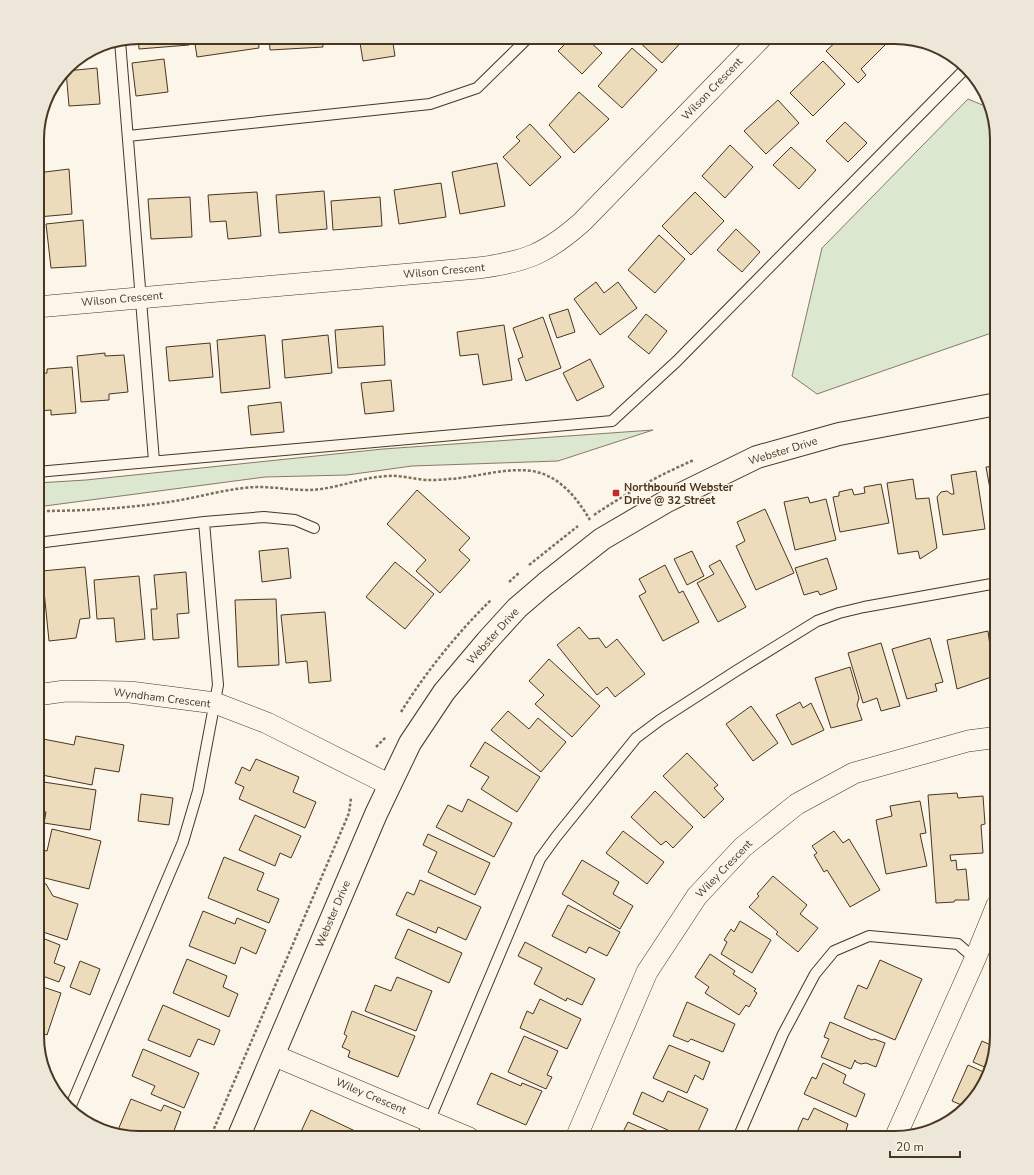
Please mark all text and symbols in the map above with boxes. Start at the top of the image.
street label: Wilson Crescent [678,54,746,124]
street label: Wilson Crescent [403,260,485,282]
street label: Wilson Crescent [81,288,163,310]
street label: Webster Drive [747,433,820,469]
place label: Northbound Webster Drive @ 32 Street [624,480,734,508]
marker: Northbound Webster Drive @ 32 Street [611,488,621,498]
street label: Webster Drive [464,604,523,668]
street label: Wyndham Crescent [113,685,212,711]
street label: Wiley Crescent [692,837,756,901]
street label: Webster Drive [312,878,354,950]
street label: Wiley Crescent [333,1074,409,1118]
scale bar [890,1133,960,1159]
text: 20 m [896,1139,924,1155]

